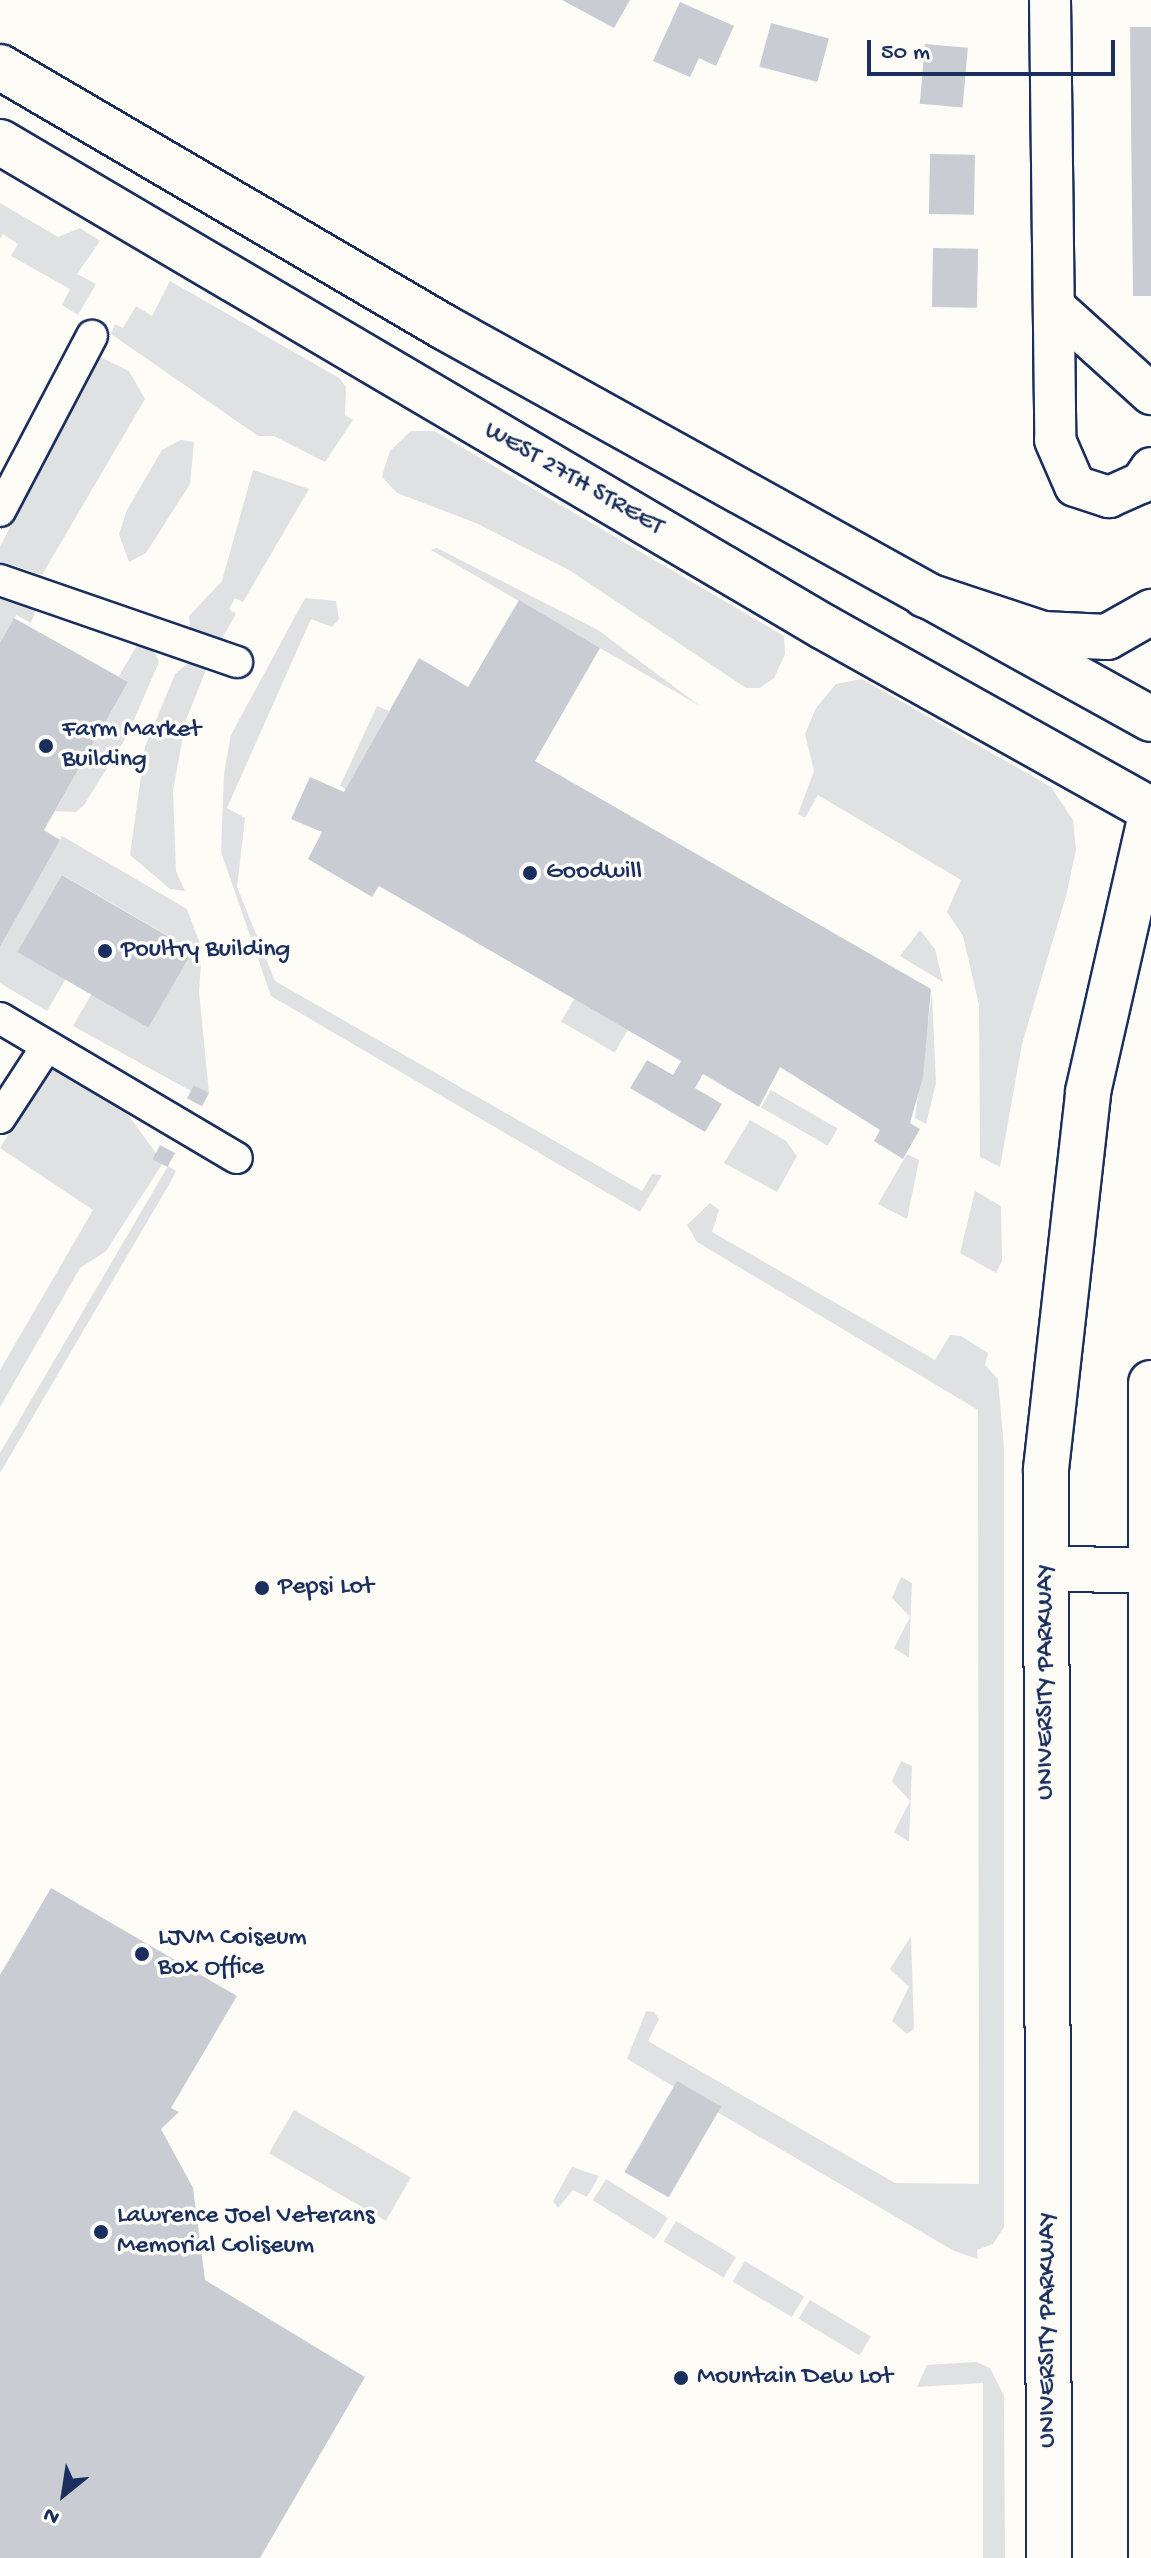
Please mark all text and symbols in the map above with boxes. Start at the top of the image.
scale bar [871,24,1119,74]
text: 50 m [881,39,930,68]
street label: WEST 27TH STREET [478,416,668,544]
place label: Farm Market Building [62,715,201,776]
marker: Farm Market Building [37,737,55,755]
place label: Goodwill [546,857,642,889]
marker: Goodwill [521,864,539,882]
place label: Poultry Building [121,935,290,967]
marker: Poultry Building [96,942,114,960]
street label: UNIVERSITY PARKWAY [1031,1564,1063,1800]
place label: Pepsi Lot [278,1572,374,1604]
marker: Pepsi Lot [253,1579,271,1597]
place label: LJVM Coiseum Box Office [158,1923,307,1984]
marker: LJVM Coiseum Box Office [133,1945,151,1963]
place label: Lawrence Joel Veterans Memorial Coliseum [117,2201,375,2262]
street label: UNIVERSITY PARKWAY [1033,2212,1065,2448]
marker: Lawrence Joel Veterans Memorial Coliseum [92,2223,110,2241]
place label: Mountain Dew Lot [697,2362,893,2394]
marker: Mountain Dew Lot [672,2369,690,2387]
north arrow [24,2454,104,2534]
text: N [39,2500,65,2530]

